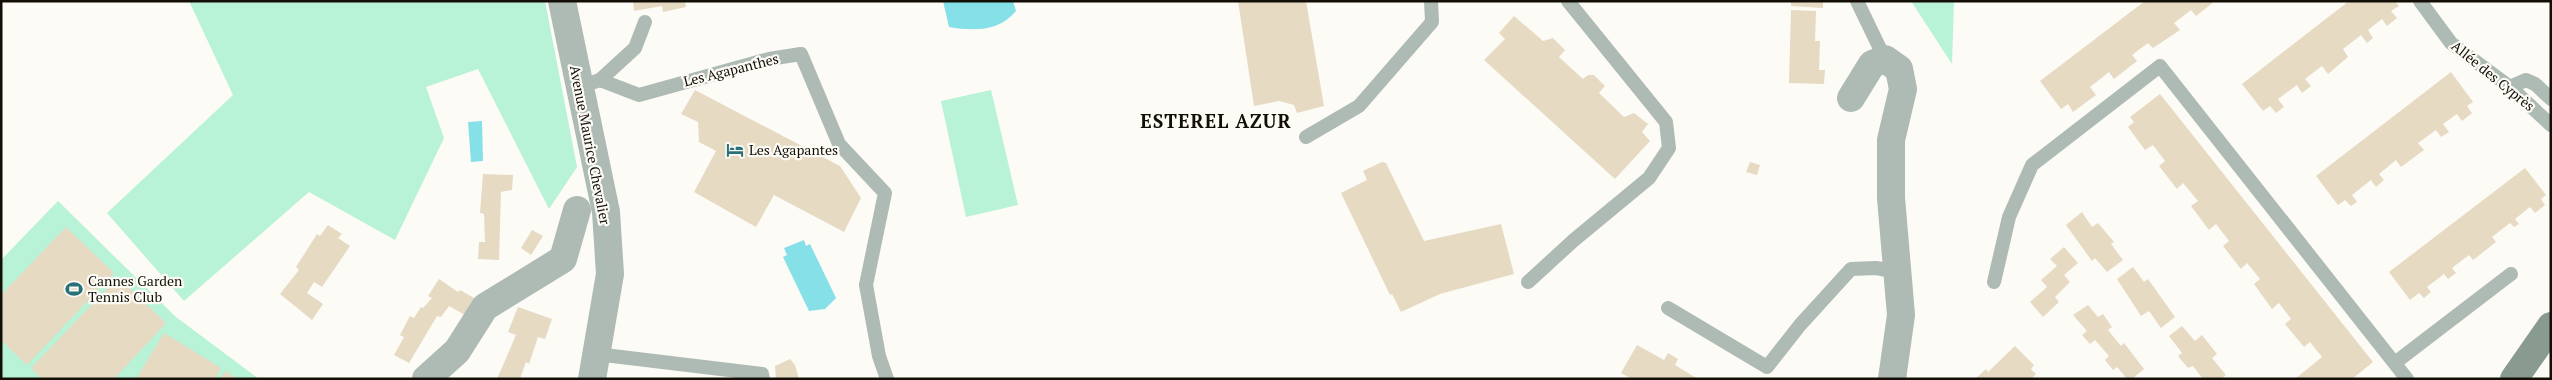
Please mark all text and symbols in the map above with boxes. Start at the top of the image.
street label: Allée des Cyprès [2448,36,2539,115]
street label: Les Agapanthes [681,49,780,90]
street label: Avenue Maurice Chevalier [566,64,615,227]
district label: ESTEREL AZUR [1140,108,1292,133]
hotel icon: Les Agapantes [725,140,745,160]
place label: Les Agapantes [749,140,838,159]
place label: Cannes Garden Tennis Club [88,271,183,306]
sports icon: Cannes Garden Tennis Club [64,279,84,299]

